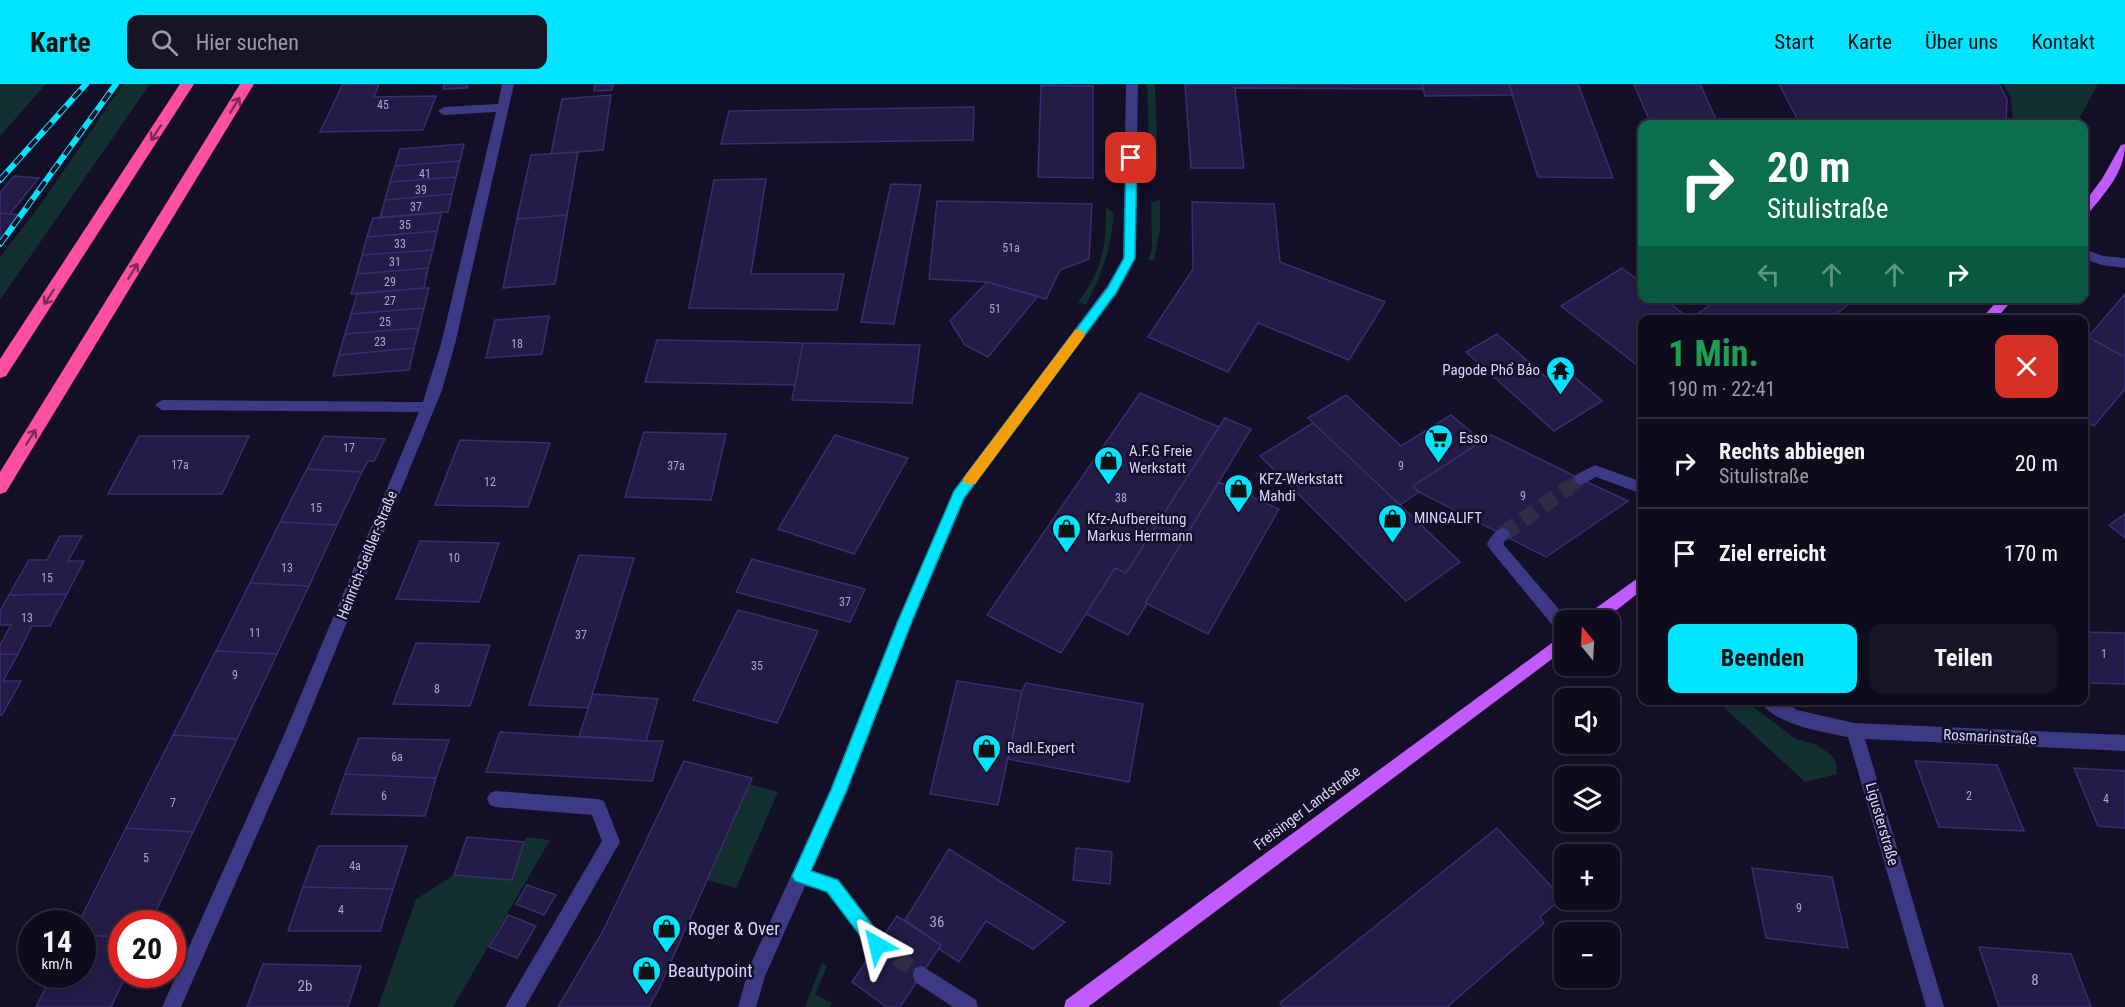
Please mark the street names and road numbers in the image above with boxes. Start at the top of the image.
street label: Heinrich-Geißler-Straße [333,488,401,622]
street label: Rosmarinstraße [1943,726,2037,748]
street label: Freisinger Landstraße [1250,762,1364,854]
street label: Ligusterstraße [1862,780,1902,868]

